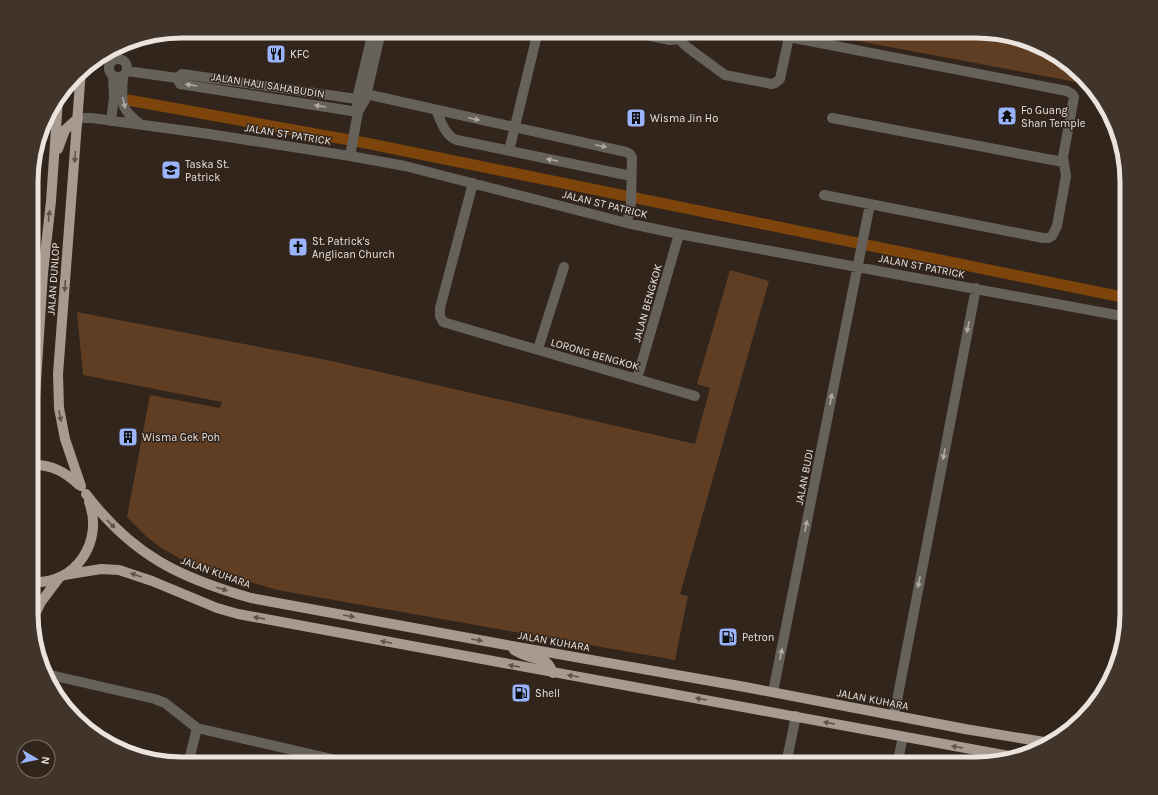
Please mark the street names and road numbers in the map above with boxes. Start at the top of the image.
street label: JALAN HAJI SAHABUDIN [210,70,326,101]
street label: JALAN ST PATRICK [244,121,332,148]
street label: JALAN ST PATRICK [561,188,649,221]
street label: JALAN DUNLOP [44,242,63,316]
street label: JALAN ST PATRICK [878,252,966,281]
street label: JALAN BENGKOK [630,262,665,344]
street label: LORONG BENGKOK [549,336,641,373]
street label: JALAN BUDI [793,448,816,506]
street label: JALAN KUHARA [179,554,253,591]
street label: JALAN KUHARA [517,629,592,654]
street label: JALAN KUHARA [836,686,911,713]

